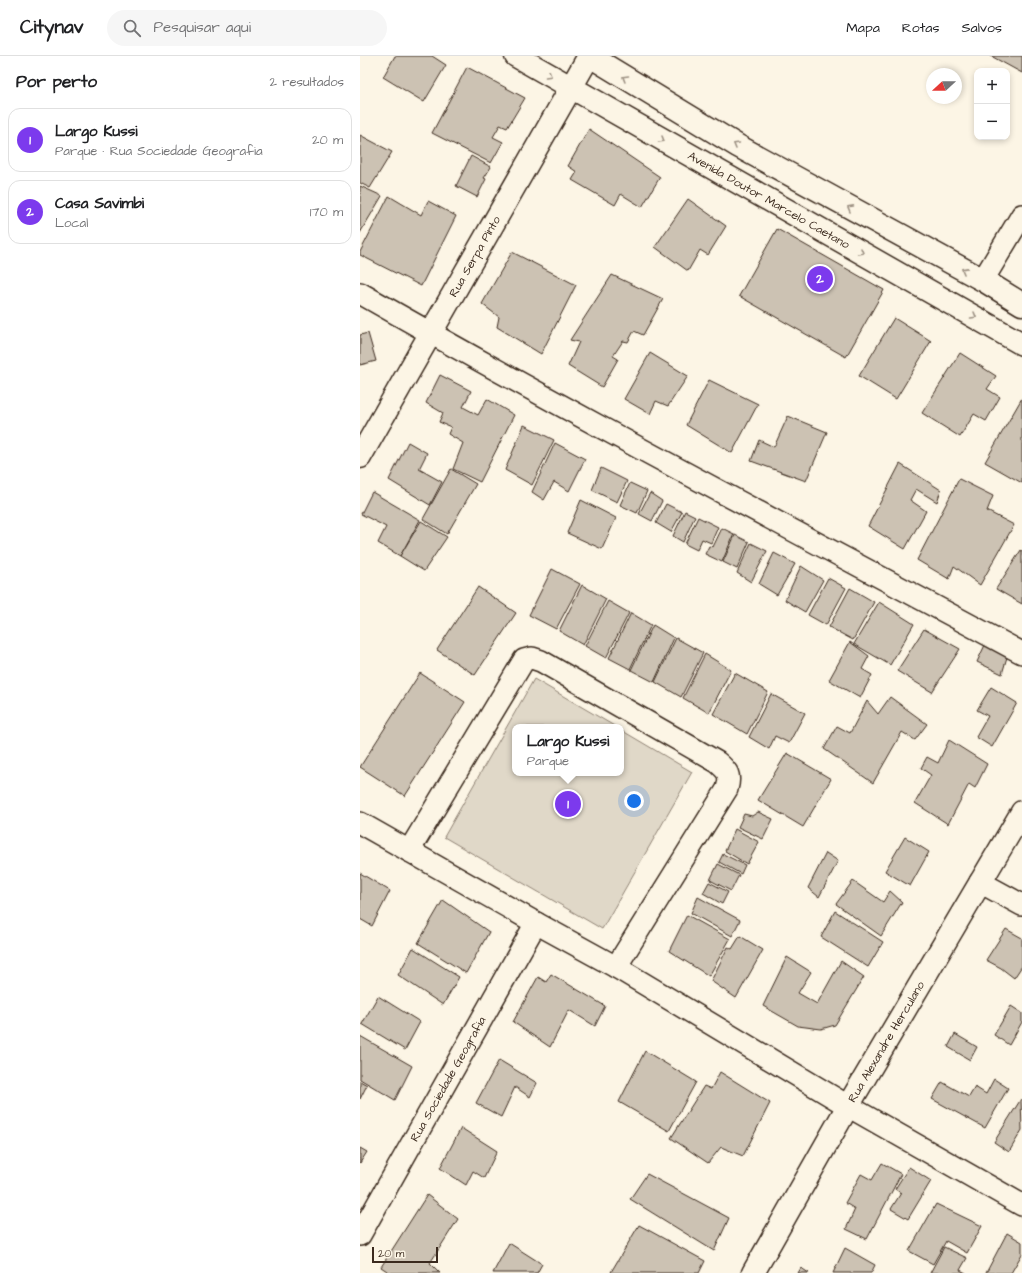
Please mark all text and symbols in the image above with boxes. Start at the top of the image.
search box [107,10,387,46]
text: Citynav [20,14,83,41]
icon: search [121,17,143,39]
text: Pesquisar aqui [153,17,251,38]
text: Mapa [846,18,880,38]
text: Rotas [902,18,940,38]
text: Salvos [962,18,1002,38]
north arrow [926,68,962,104]
map controls [974,68,1010,140]
button: + [974,68,1010,104]
text: Por perto [16,70,97,94]
one-way arrow [545,71,552,78]
text: 2 resultados [270,73,344,91]
one-way arrow [622,75,629,82]
button: − [974,104,1010,140]
text: Largo Kussi [55,121,138,142]
text: 1 [29,131,31,149]
text: 20 m [312,131,343,149]
one-way arrow [658,135,665,142]
text: Parque · Rua Sociedade Geografia [55,142,263,160]
one-way arrow [733,143,740,150]
street label: Avenida Doutor Marcelo Caetano [685,147,853,253]
text: Casa Savimbi [55,193,144,214]
text: 2 [26,203,34,221]
text: 170 m [310,203,343,221]
one-way arrow [847,205,854,212]
street label: Rua Serpa Pinto [445,212,505,300]
text: Local [55,214,88,232]
one-way arrow [857,248,864,255]
pin: 2 [807,264,833,294]
one-way arrow [961,267,968,275]
one-way arrow [970,312,977,319]
popup [512,724,624,776]
text: Largo Kussi [527,731,609,752]
text: Parque [527,752,569,770]
pin: 1 [555,789,581,819]
your location [624,791,644,811]
street label: Rua Alexandre Herculano [844,977,929,1105]
street label: Rua Sociedade Geografia [406,1013,490,1145]
scale bar [372,1245,438,1264]
text: 20 m [378,1246,404,1261]

